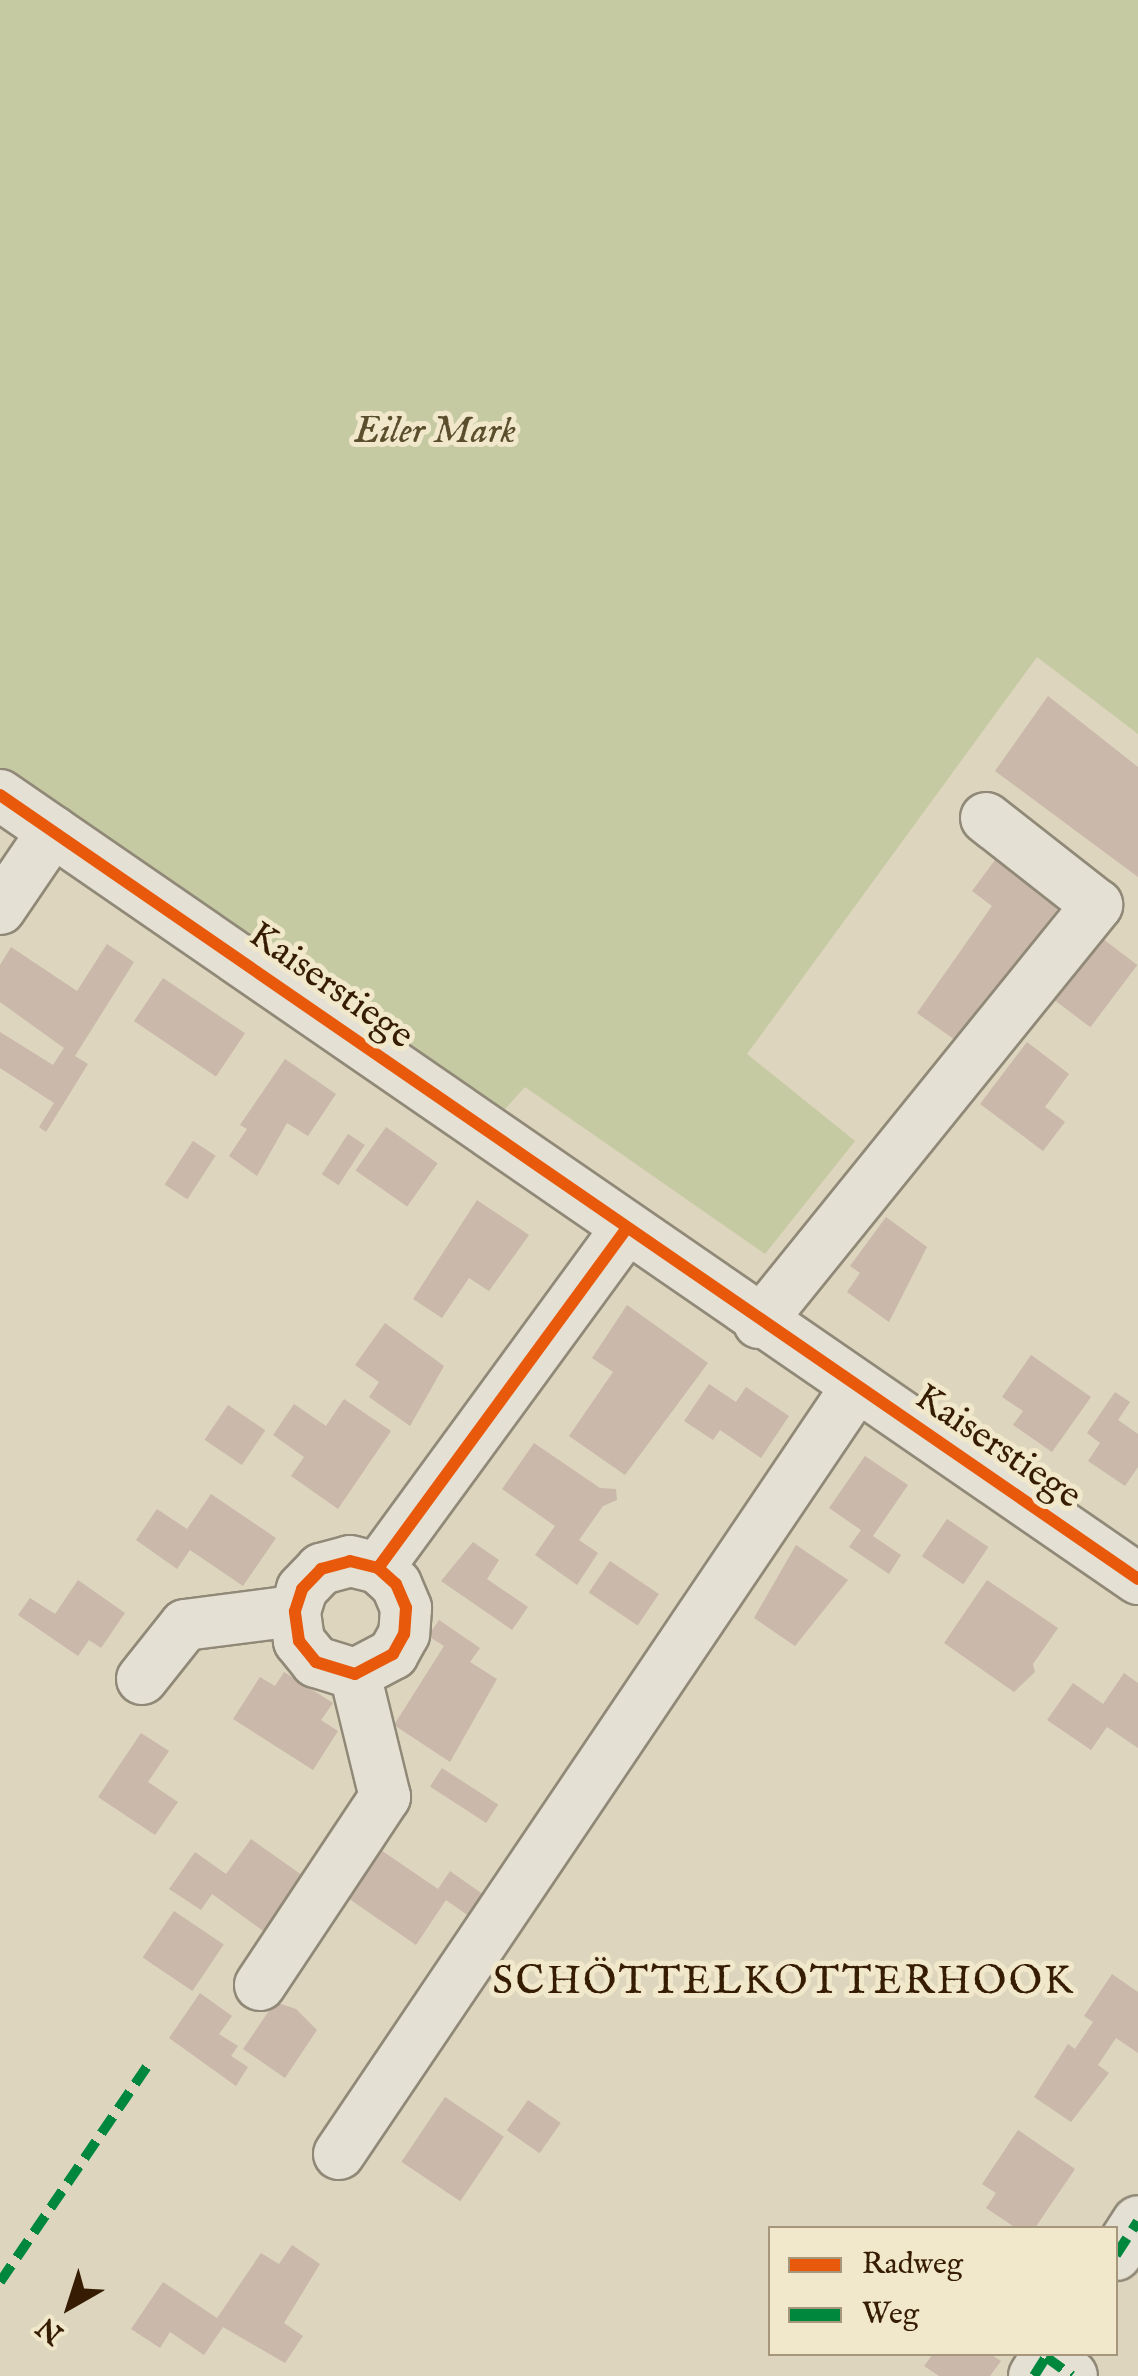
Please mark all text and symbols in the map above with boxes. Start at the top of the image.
park label: Eiler Mark [354,410,516,456]
street label: Kaiserstiege [239,914,421,1060]
street label: Kaiserstiege [905,1376,1089,1520]
district label: SCHÖTTELKOTTERHOOK [493,1959,1075,2007]
legend [768,2226,1118,2356]
text: Radweg [862,2246,963,2284]
north arrow [20,2256,120,2356]
text: Weg [862,2296,919,2334]
text: N [30,2308,71,2351]

